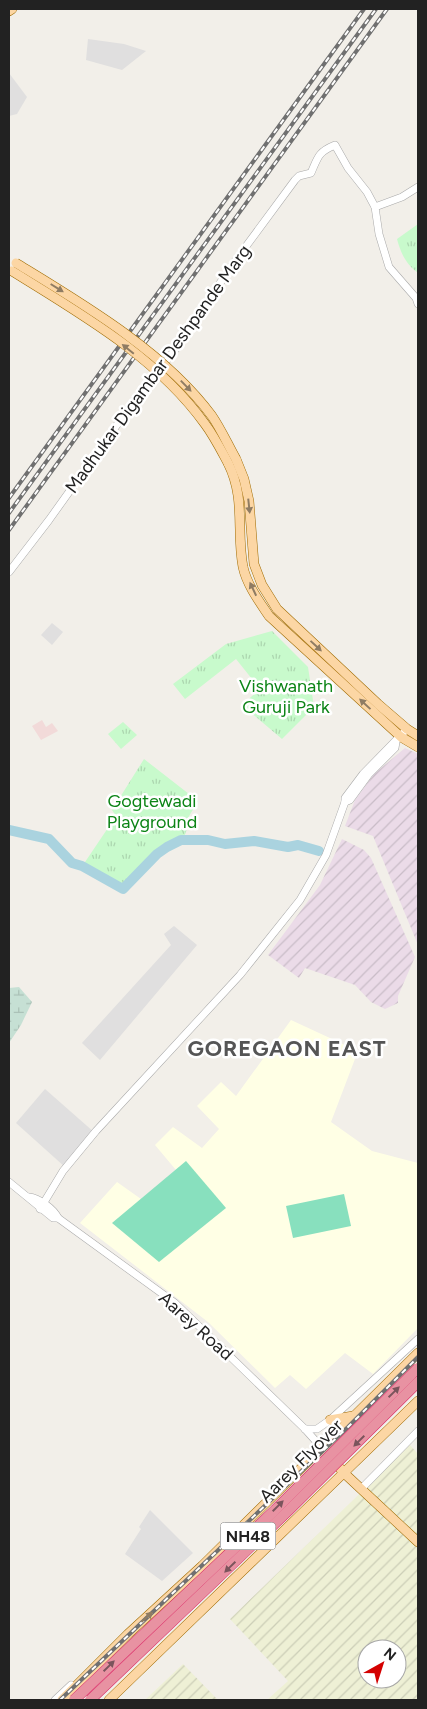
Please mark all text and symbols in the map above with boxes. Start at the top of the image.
street label: Madhukar Digambar Deshpande Marg [60,241,256,497]
one-way arrow [51,284,64,293]
one-way arrow [122,343,135,354]
one-way arrow [180,380,192,392]
one-way arrow [245,498,253,514]
one-way arrow [248,581,257,596]
one-way arrow [309,640,321,652]
park label: Vishwanath Guruji Park [239,675,333,718]
one-way arrow [358,699,371,710]
park label: Gogtewadi Playground [107,790,197,833]
district label: GOREGAON EAST [187,1035,387,1062]
street label: Aarey Road [154,1287,238,1365]
one-way arrow [387,1386,399,1398]
street label: Aarey Flyover [255,1415,347,1507]
one-way arrow [353,1435,365,1447]
one-way arrow [272,1501,284,1513]
road number: NH48 [220,1522,276,1550]
one-way arrow [224,1561,236,1573]
one-way arrow [140,1611,152,1623]
north arrow [357,1639,407,1689]
text: N [380,1644,399,1664]
one-way arrow [103,1660,115,1672]

